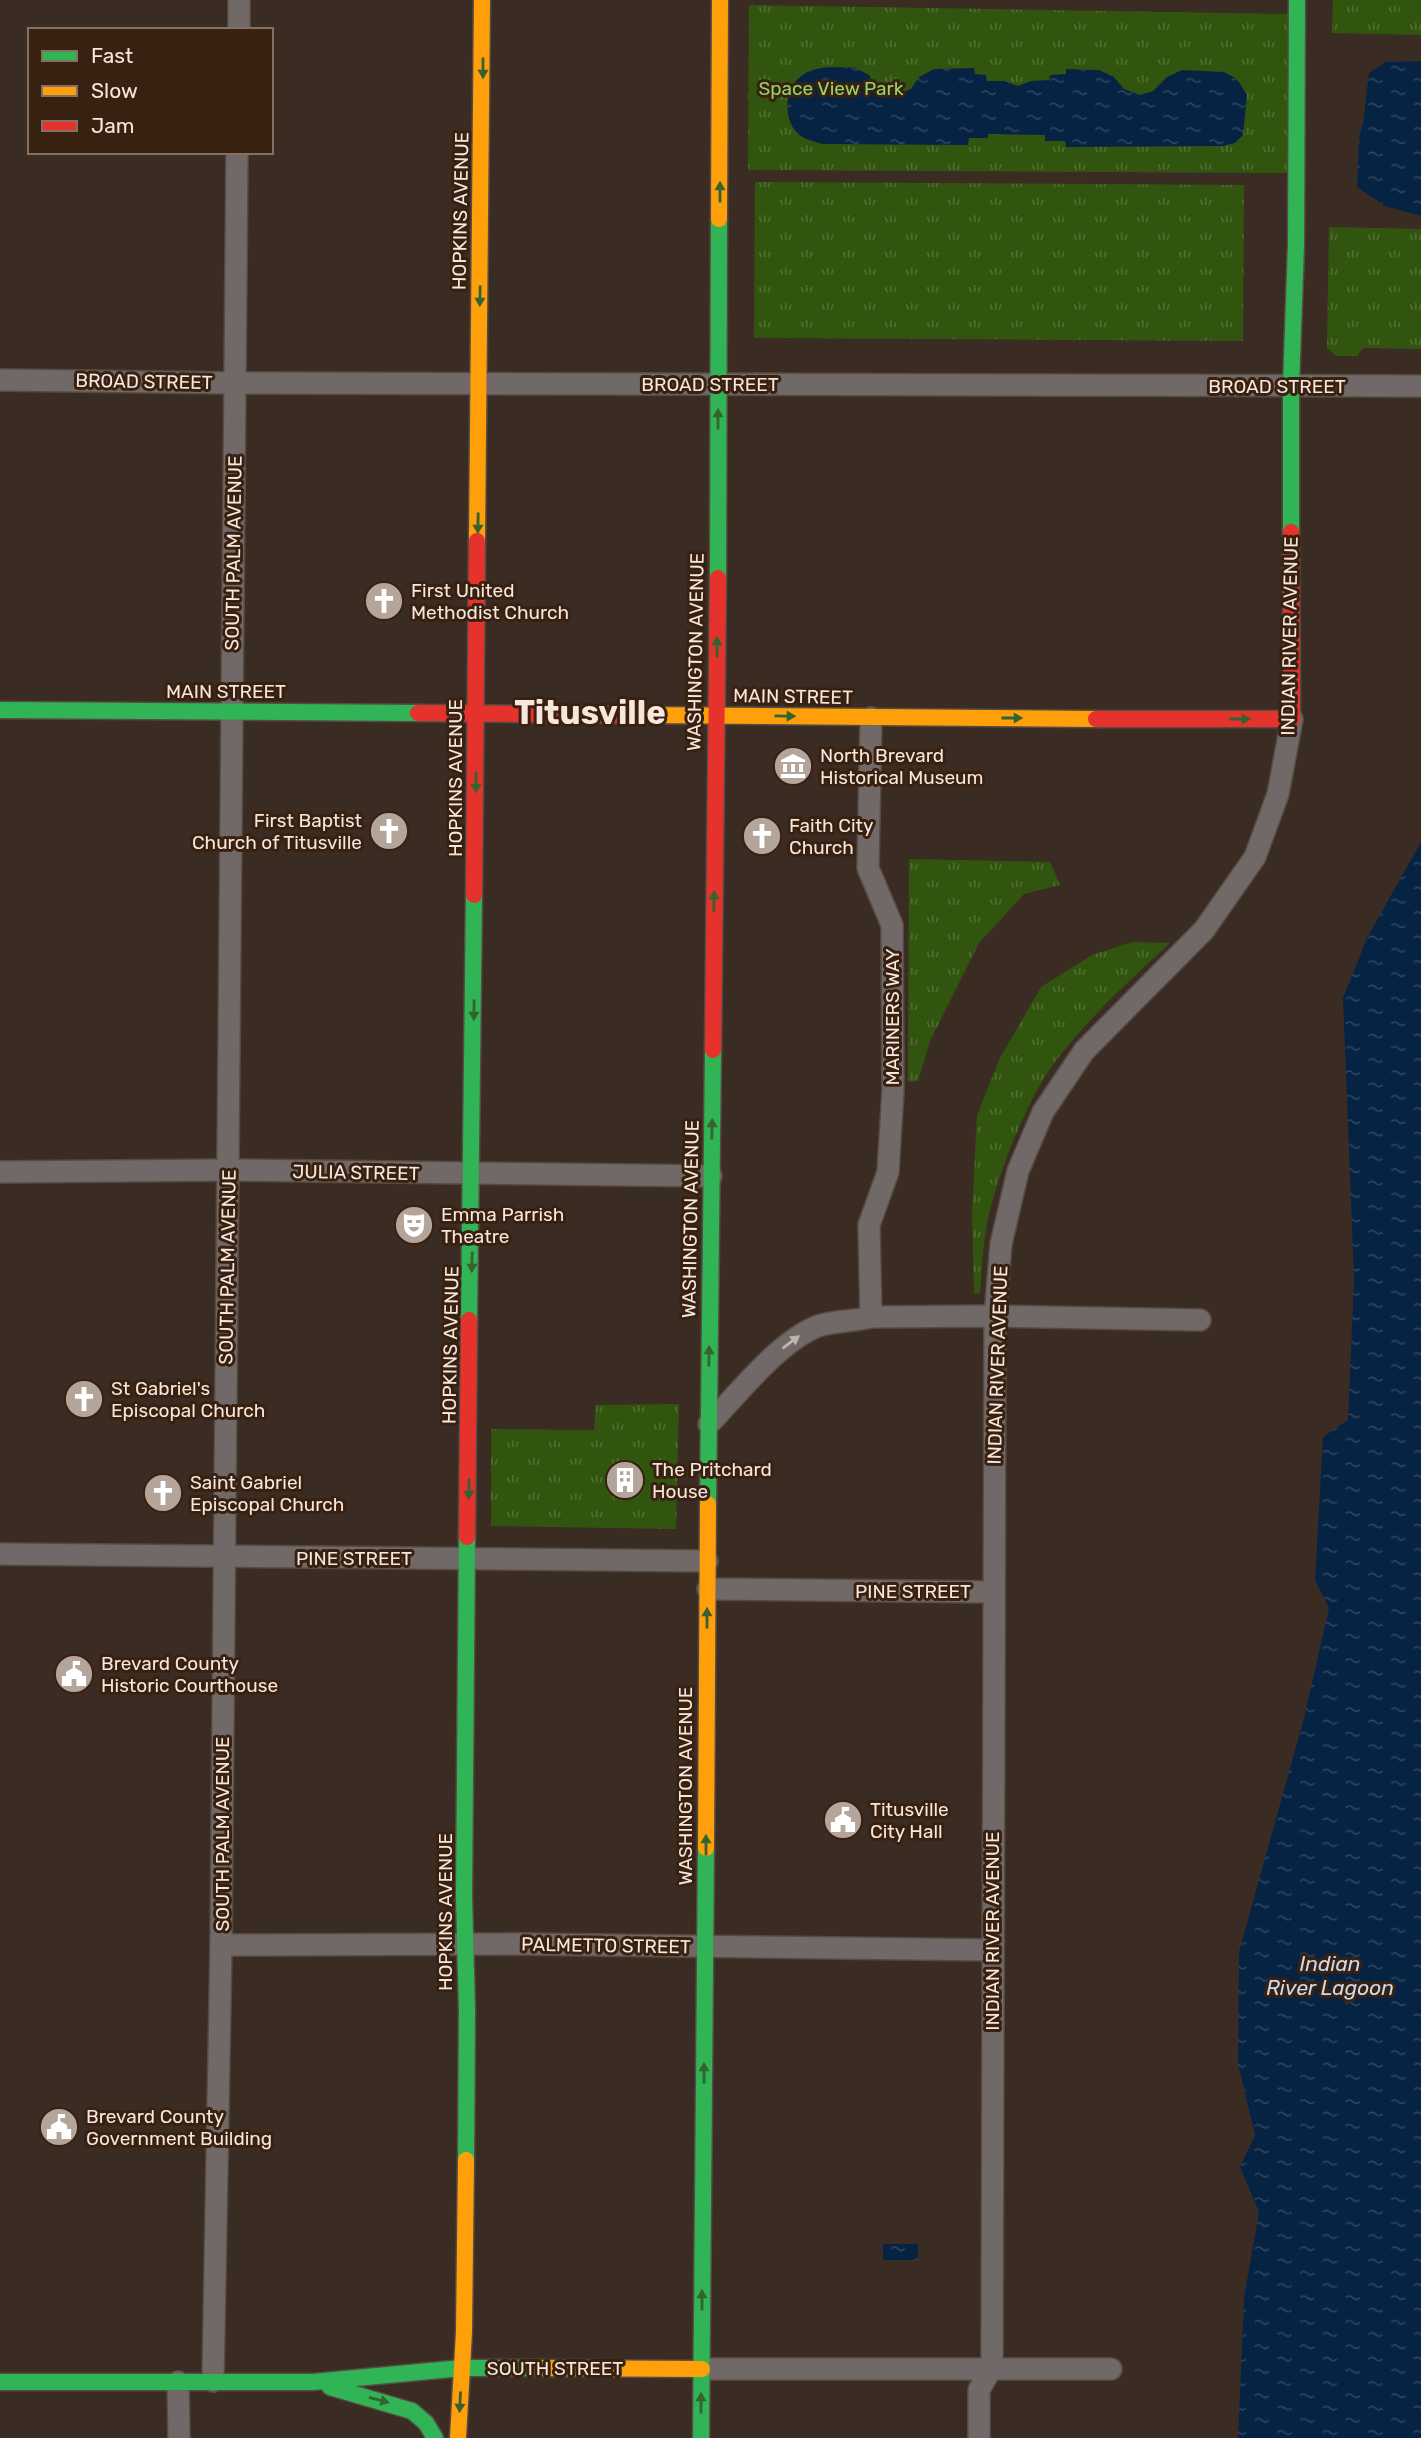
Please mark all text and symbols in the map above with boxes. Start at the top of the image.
legend [28,28,273,154]
text: Fast [91,43,133,68]
one-way arrow [477,57,489,79]
park label: Space View Park [758,77,904,100]
text: Slow [91,78,138,103]
text: Jam [91,113,135,138]
street label: HOPKINS AVENUE [448,132,473,290]
one-way arrow [714,180,726,202]
one-way arrow [474,285,486,307]
street label: BROAD STREET [75,369,213,394]
street label: BROAD STREET [641,373,779,396]
street label: BROAD STREET [1208,375,1346,398]
one-way arrow [712,408,724,430]
street label: SOUTH PALM AVENUE [220,455,247,651]
one-way arrow [472,512,484,534]
street label: INDIAN RIVER AVENUE [1276,536,1303,736]
street label: WASHINGTON AVENUE [682,553,709,751]
place label: First United Methodist Church [411,579,569,624]
church icon: First United Methodist Church [363,580,405,622]
one-way arrow [711,635,723,657]
street label: MAIN STREET [166,680,286,703]
street label: MAIN STREET [733,684,853,709]
district label: Titusville [514,693,666,732]
street label: HOPKINS AVENUE [444,699,467,857]
one-way arrow [774,711,796,722]
one-way arrow [1001,712,1023,724]
one-way arrow [1229,713,1251,725]
place label: North Brevard Historical Museum [820,744,983,789]
museum icon: North Brevard Historical Museum [772,745,814,787]
one-way arrow [470,772,482,794]
place label: First Baptist Church of Titusville [192,809,363,854]
church icon: First Baptist Church of Titusville [368,810,410,852]
place label: Faith City Church [789,814,873,859]
church icon: Faith City Church [741,815,783,857]
one-way arrow [708,890,720,912]
street label: MARINERS WAY [881,948,904,1086]
one-way arrow [468,999,480,1021]
one-way arrow [706,1117,717,1139]
street label: WASHINGTON AVENUE [677,1120,704,1318]
street label: JULIA STREET [292,1160,420,1185]
street label: SOUTH PALM AVENUE [214,1169,241,1365]
place label: Emma Parrish Theatre [441,1203,564,1248]
theatre icon: Emma Parrish Theatre [393,1204,435,1246]
one-way arrow [466,1251,478,1273]
street label: INDIAN RIVER AVENUE [983,1265,1012,1465]
street label: HOPKINS AVENUE [438,1266,463,1424]
one-way arrow [782,1334,800,1349]
one-way arrow [703,1345,715,1367]
place label: St Gabriel's Episcopal Church [111,1377,265,1422]
church icon: St Gabriel's Episcopal Church [63,1378,105,1420]
place label: The Pritchard House [652,1458,772,1503]
building icon: The Pritchard House [604,1459,646,1501]
place label: Saint Gabriel Episcopal Church [190,1471,344,1516]
church icon: Saint Gabriel Episcopal Church [142,1472,184,1514]
one-way arrow [463,1479,475,1501]
street label: PINE STREET [296,1547,412,1570]
street label: PINE STREET [855,1580,971,1603]
one-way arrow [701,1607,713,1629]
place label: Brevard County Historic Courthouse [101,1652,278,1697]
public building icon: Brevard County Historic Courthouse [53,1653,95,1695]
street label: WASHINGTON AVENUE [674,1687,697,1885]
street label: SOUTH PALM AVENUE [211,1736,234,1932]
place label: Titusville City Hall [870,1798,949,1843]
public building icon: Titusville City Hall [822,1799,864,1841]
street label: INDIAN RIVER AVENUE [981,1831,1004,2031]
street label: HOPKINS AVENUE [434,1833,457,1991]
one-way arrow [700,1834,712,1856]
street label: PALMETTO STREET [521,1933,691,1958]
water label: Indian River Lagoon [1266,1951,1394,2000]
one-way arrow [698,2062,710,2084]
place label: Brevard County Government Building [86,2105,272,2150]
public building icon: Brevard County Government Building [38,2106,80,2148]
one-way arrow [696,2289,708,2311]
street label: SOUTH STREET [487,2357,623,2380]
one-way arrow [454,2391,465,2413]
one-way arrow [696,2392,707,2414]
one-way arrow [369,2395,391,2406]

